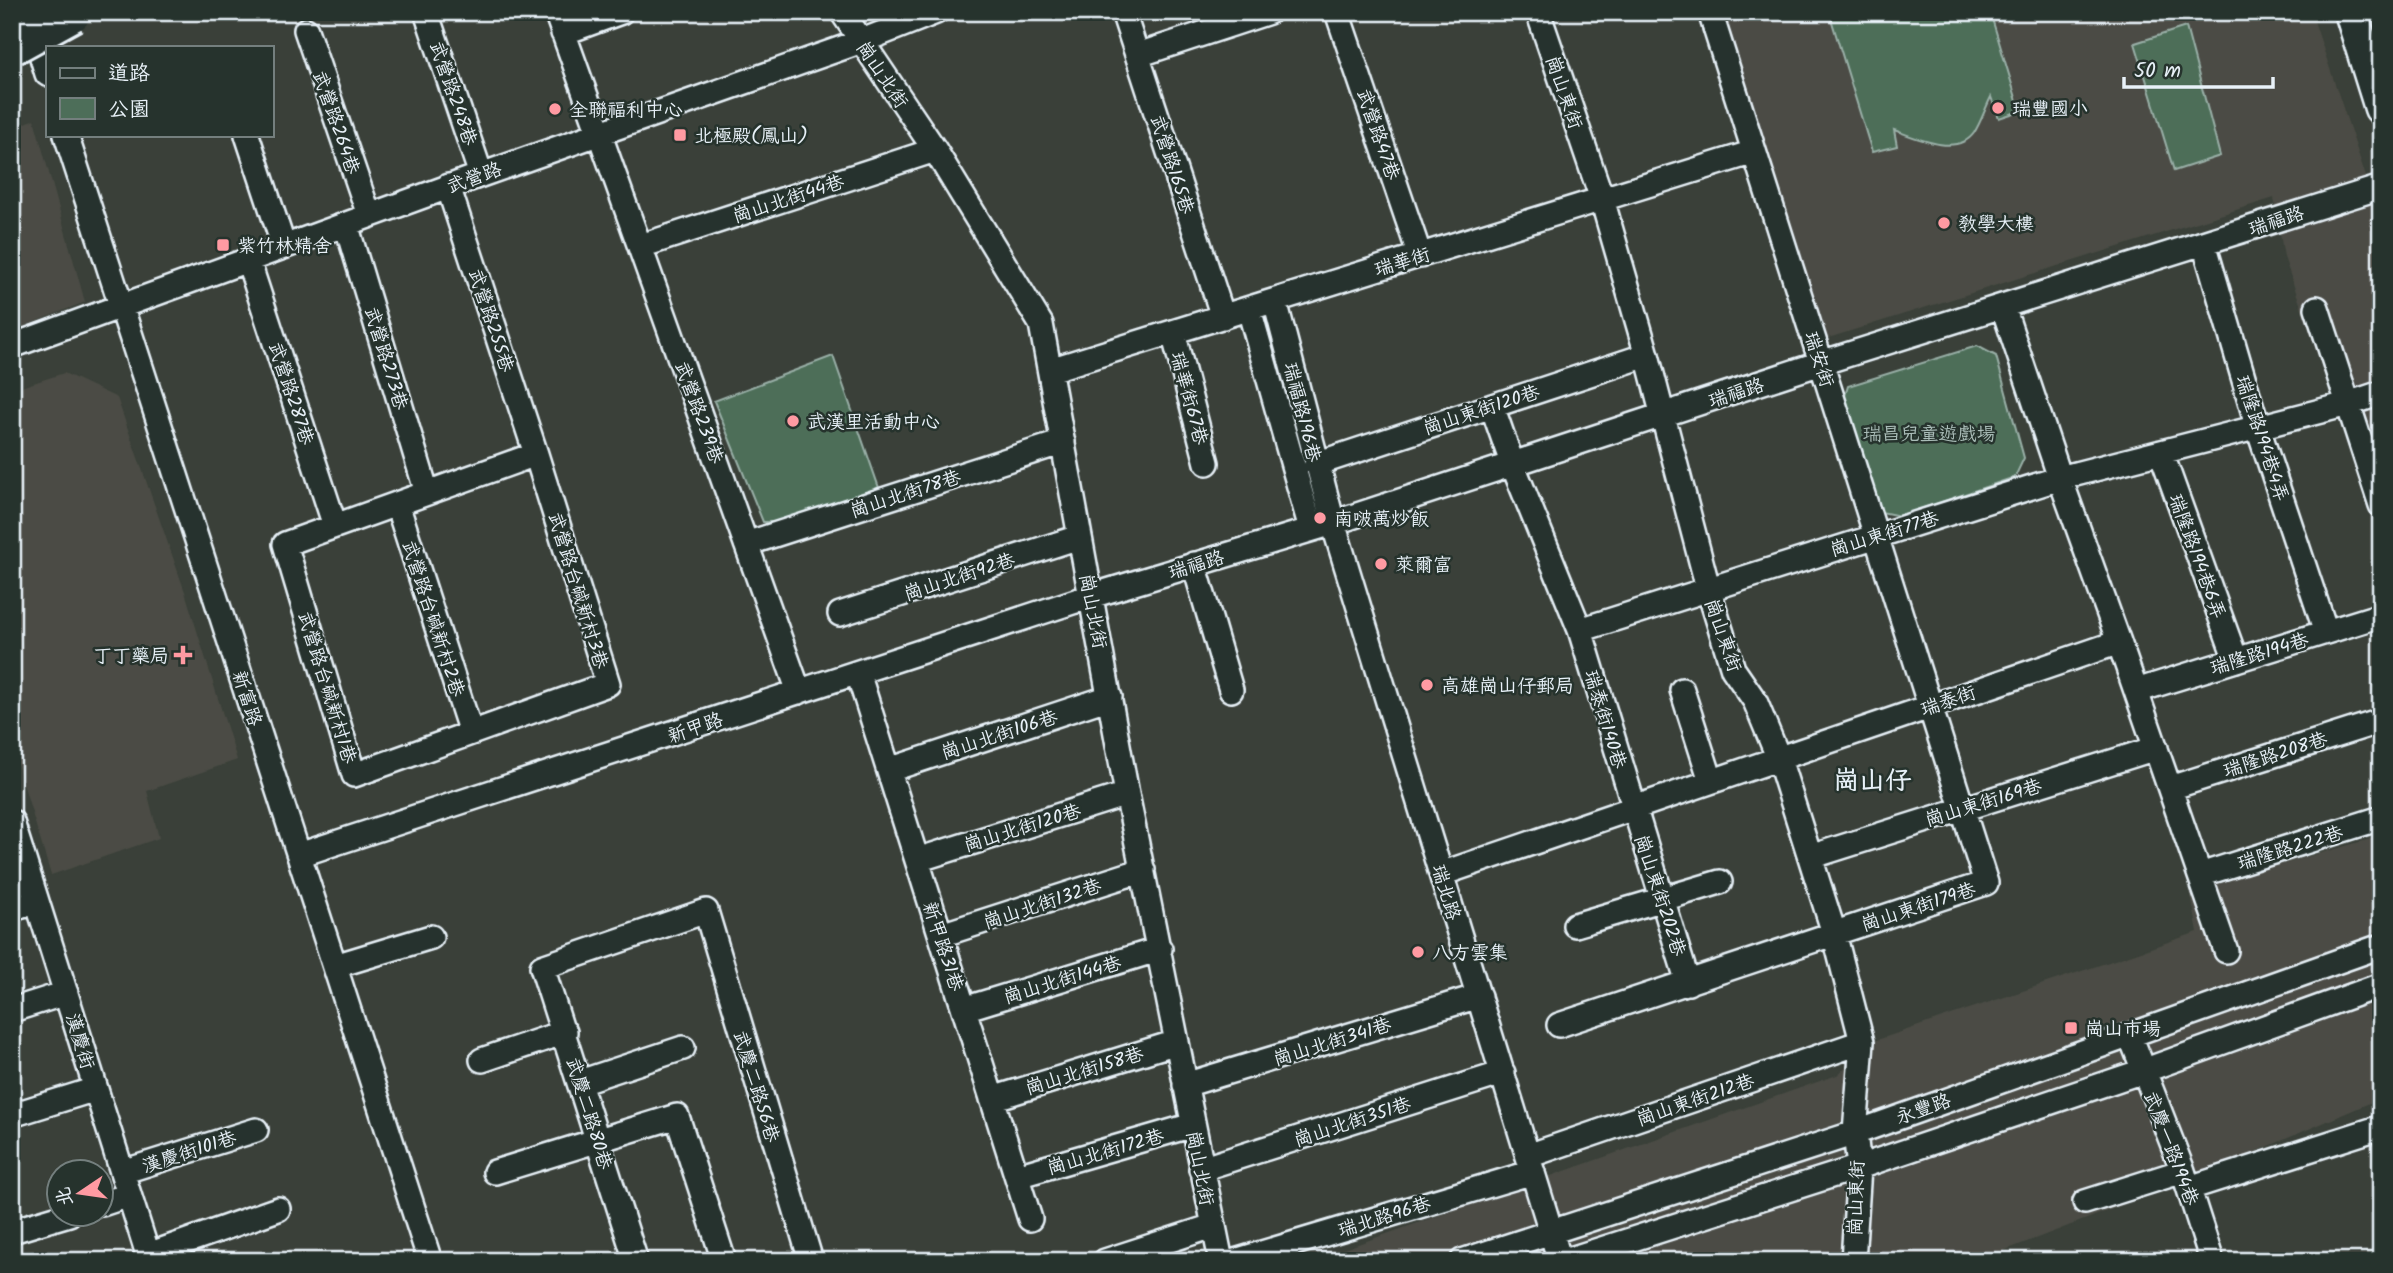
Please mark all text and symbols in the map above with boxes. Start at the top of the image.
street label: 崗山北街 [848,35,915,115]
street label: 武營路248巷 [420,37,484,150]
legend [46,46,273,136]
scale bar [2124,46,2272,90]
street label: 崗山東街 [1537,52,1590,133]
text: 50 m [2134,55,2181,88]
text: 道路 [108,58,150,91]
street label: 武營路264巷 [303,67,367,179]
street label: 武營路47巷 [1347,85,1407,185]
text: 公園 [108,94,150,127]
place label: 瑞豐國小 [2012,95,2088,125]
place label: 全聯福利中心 [569,96,683,126]
marker: 瑞豐國小 [1990,100,2006,116]
marker: 全聯福利中心 [547,101,563,117]
street label: 武營路165巷 [1141,111,1201,218]
place label: 北極殿(鳳山) [694,122,808,152]
marker: 北極殿(鳳山) [672,127,688,143]
street label: 武營路 [443,155,507,203]
street label: 崗山北街44巷 [729,168,848,232]
street label: 瑞福路 [2245,199,2308,245]
place label: 教學大樓 [1958,210,2034,240]
marker: 教學大樓 [1936,215,1952,231]
place label: 紫竹林精舍 [237,232,332,262]
marker: 紫竹林精舍 [215,237,231,253]
street label: 瑞華街 [1371,240,1434,286]
street label: 武營路255巷 [459,265,521,376]
street label: 武營路273巷 [355,303,415,414]
street label: 瑞安街 [1795,328,1841,391]
street label: 武營路287巷 [259,338,321,449]
street label: 瑞華街67巷 [1161,349,1215,448]
street label: 武營路239巷 [666,357,731,468]
street label: 瑞福路196巷 [1274,359,1328,466]
street label: 瑞福路 [1705,371,1768,417]
street label: 瑞隆路194巷4弄 [2227,372,2296,506]
street label: 崗山東街120巷 [1419,378,1544,444]
place label: 武漢里活動中心 [807,408,940,438]
marker: 武漢里活動中心 [785,413,801,429]
park label: 瑞昌兒童遊戲場 [1862,420,1996,450]
street label: 崗山北街78巷 [846,463,965,527]
street label: 瑞隆路194巷6弄 [2160,490,2233,623]
street label: 崗山東街77巷 [1826,504,1943,566]
place label: 南啵萬炒飯 [1334,505,1429,535]
street label: 武營路台碱新村3巷 [539,508,615,673]
marker: 南啵萬炒飯 [1312,510,1328,526]
street label: 武營路台碱新村2巷 [393,536,472,701]
street label: 瑞福路 [1165,543,1228,589]
street label: 崗山北街92巷 [900,546,1019,610]
place label: 萊爾富 [1395,551,1452,581]
marker: 萊爾富 [1373,556,1389,572]
street label: 崗山北街 [1070,571,1114,652]
street label: 崗山東街 [1696,595,1749,676]
street label: 武營路台碱新村1巷 [289,608,364,768]
street label: 瑞隆路194巷 [2207,626,2313,684]
place label: 丁丁藥局 [93,642,169,672]
marker: 丁丁藥局 [175,647,191,663]
street label: 瑞泰街140巷 [1575,666,1633,773]
street label: 新富路 [223,667,269,730]
place label: 高雄崗山仔郵局 [1441,672,1574,702]
marker: 高雄崗山仔郵局 [1419,677,1435,693]
street label: 瑞泰街 [1917,678,1980,725]
street label: 崗山北街106巷 [937,703,1062,769]
street label: 新甲路 [664,705,727,752]
street label: 瑞隆路208巷 [2220,725,2332,787]
district label: 崗山仔 [1833,761,1912,803]
street label: 崗山東街169巷 [1921,772,2046,836]
street label: 崗山北街120巷 [960,797,1085,861]
street label: 瑞隆路222巷 [2234,819,2347,879]
street label: 崗山東街202巷 [1625,831,1693,960]
street label: 瑞北路 [1422,861,1468,924]
street label: 崗山北街132巷 [980,872,1106,938]
street label: 崗山東街179巷 [1857,875,1980,941]
street label: 新甲路31巷 [913,898,971,995]
place label: 八方雲集 [1432,939,1508,969]
marker: 八方雲集 [1410,944,1426,960]
street label: 崗山北街144巷 [1000,949,1125,1013]
street label: 漢慶街 [56,1010,102,1073]
street label: 崗山北街341巷 [1270,1011,1395,1075]
place label: 崗山市場 [2085,1015,2161,1045]
marker: 崗山市場 [2063,1020,2079,1036]
street label: 武慶二路56巷 [724,1027,786,1146]
street label: 崗山北街158巷 [1022,1040,1148,1104]
street label: 武慶二路80巷 [557,1054,619,1173]
street label: 崗山東街212巷 [1633,1067,1759,1135]
street label: 永豐路 [1892,1086,1955,1133]
street label: 武慶一路194巷 [2134,1087,2206,1210]
street label: 崗山北街351巷 [1290,1090,1415,1156]
street label: 崗山北街172巷 [1043,1122,1168,1184]
street label: 漢慶街101巷 [139,1124,241,1182]
street label: 崗山北街 [1177,1128,1221,1209]
north arrow [46,1158,116,1228]
street label: 崗山東街 [1841,1160,1873,1237]
text: 北 [49,1184,82,1209]
street label: 瑞北路96巷 [1334,1190,1435,1246]

